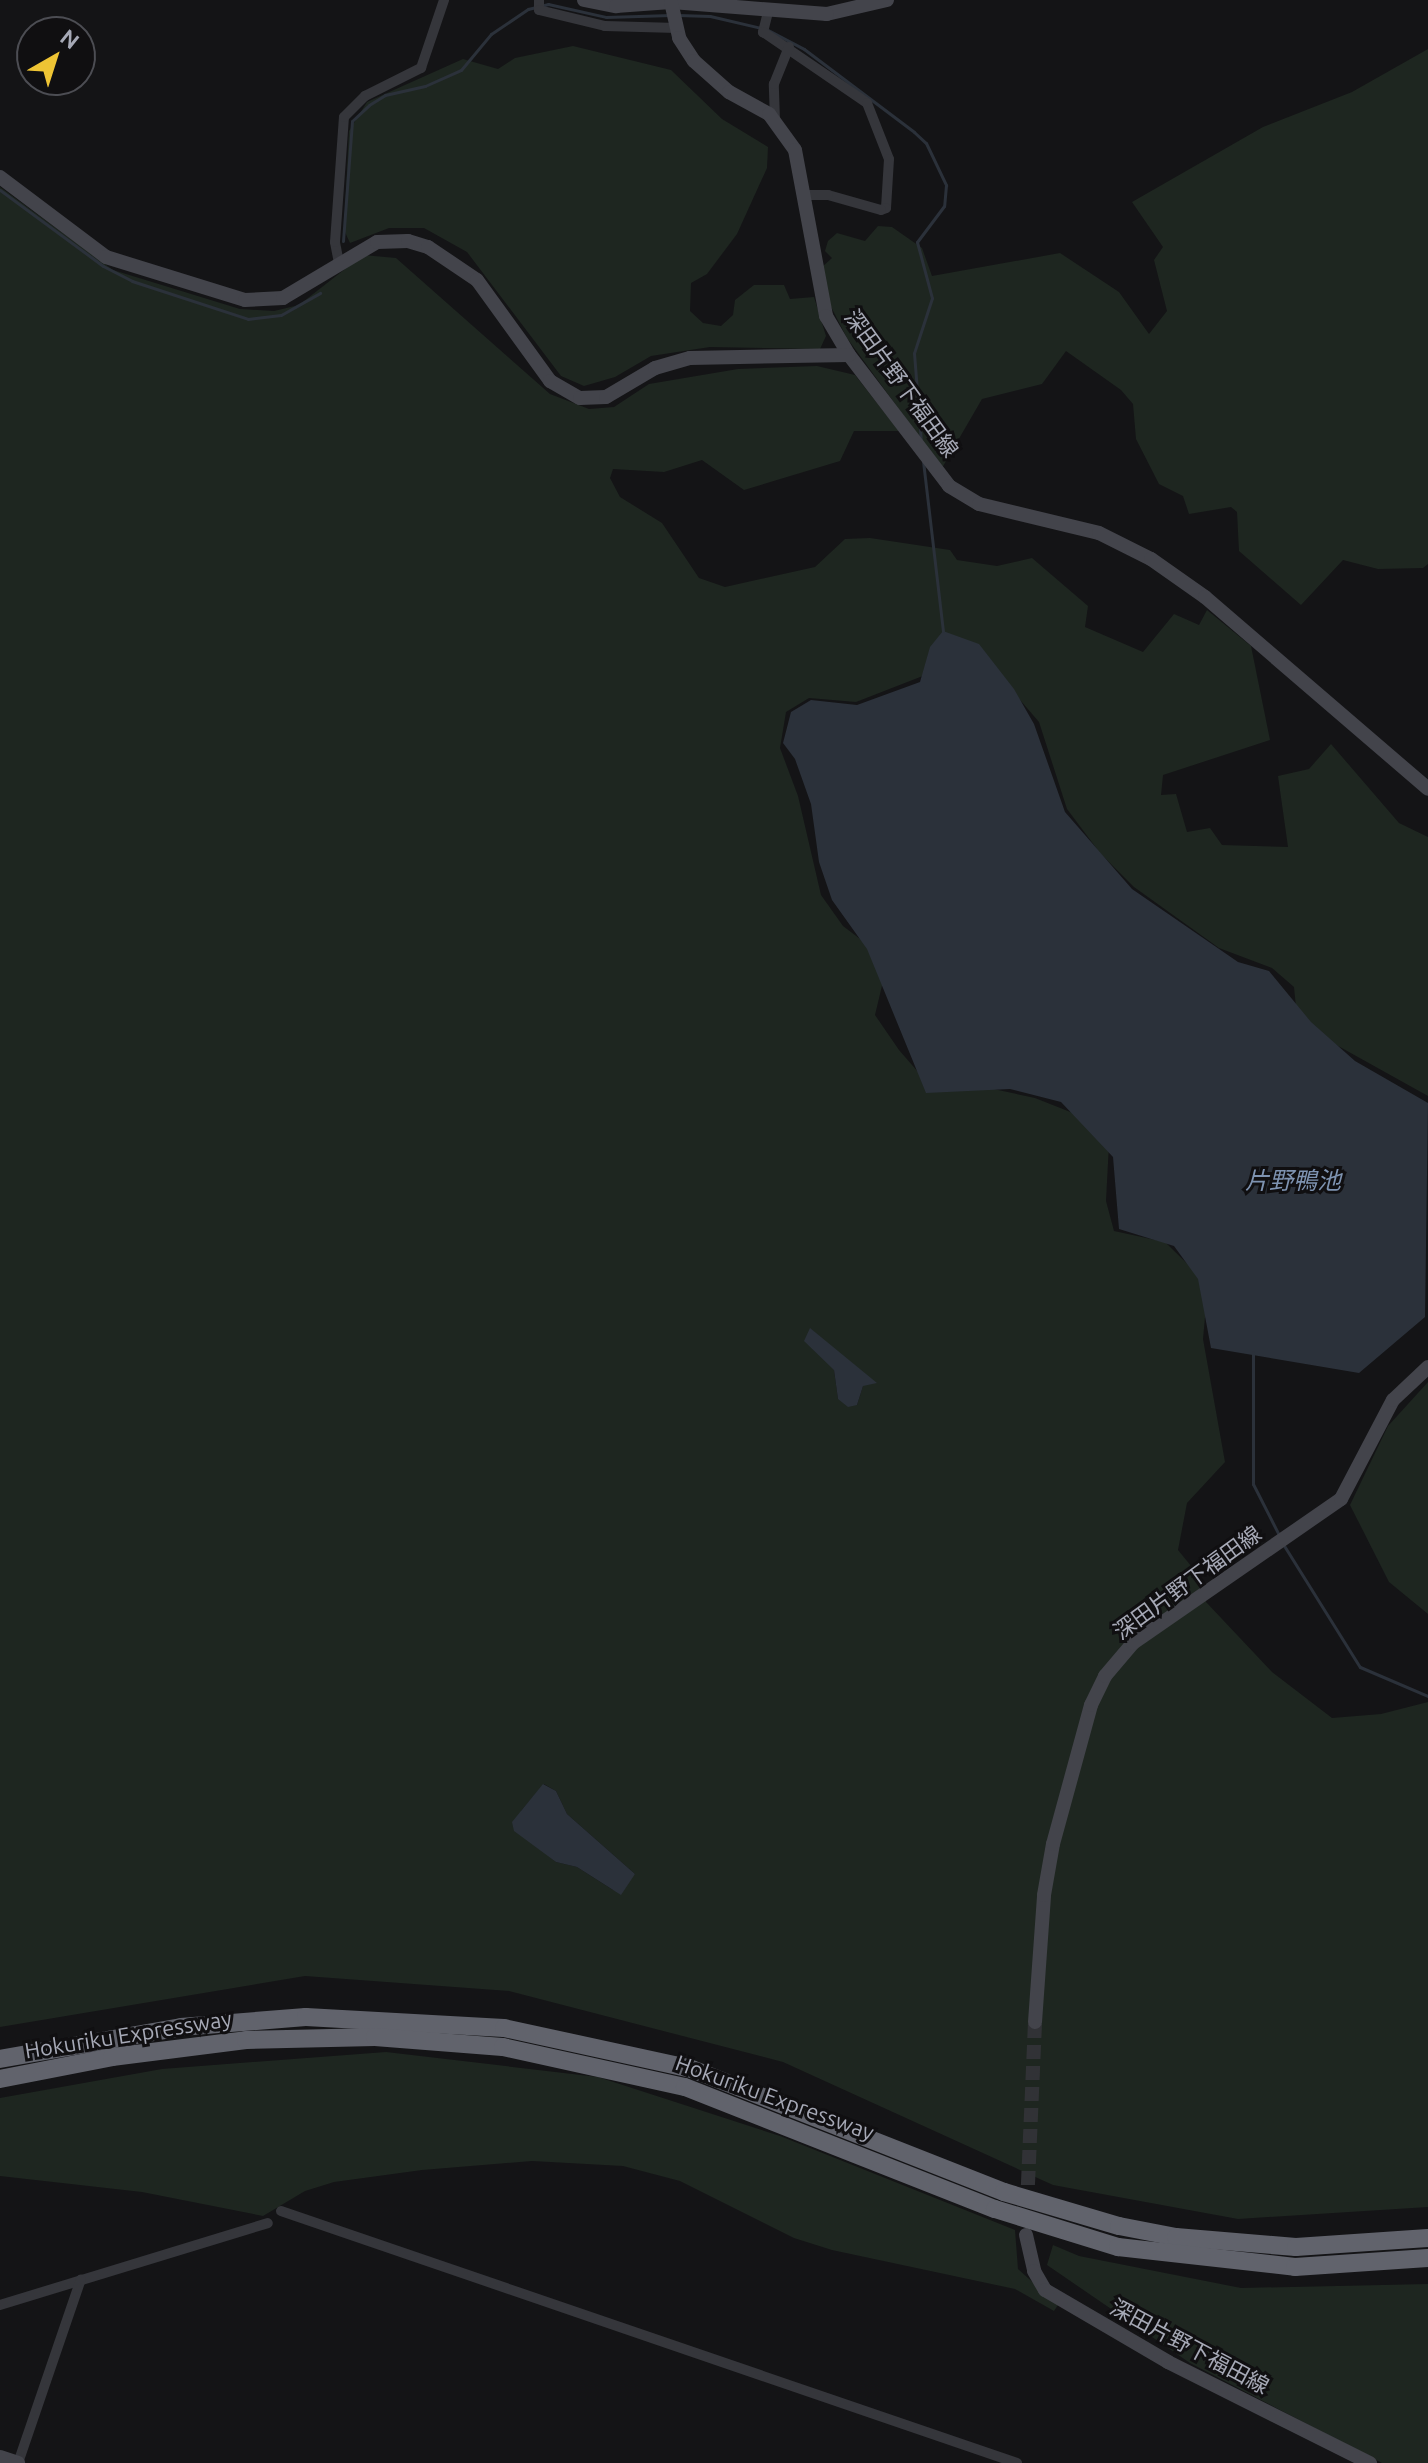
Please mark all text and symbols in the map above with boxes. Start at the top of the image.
north arrow [16,16,96,96]
text: N [56,24,84,53]
street label: 深田片野下福田線 [840,304,964,462]
water label: 片野鴨池 [1245,1167,1341,1195]
street label: 深田片野下福田線 [1108,1520,1266,1644]
street label: Hokuriku Expressway [23,2005,233,2063]
street label: Hokuriku Expressway [672,2049,878,2145]
street label: 深田片野下福田線 [1106,2293,1274,2399]

